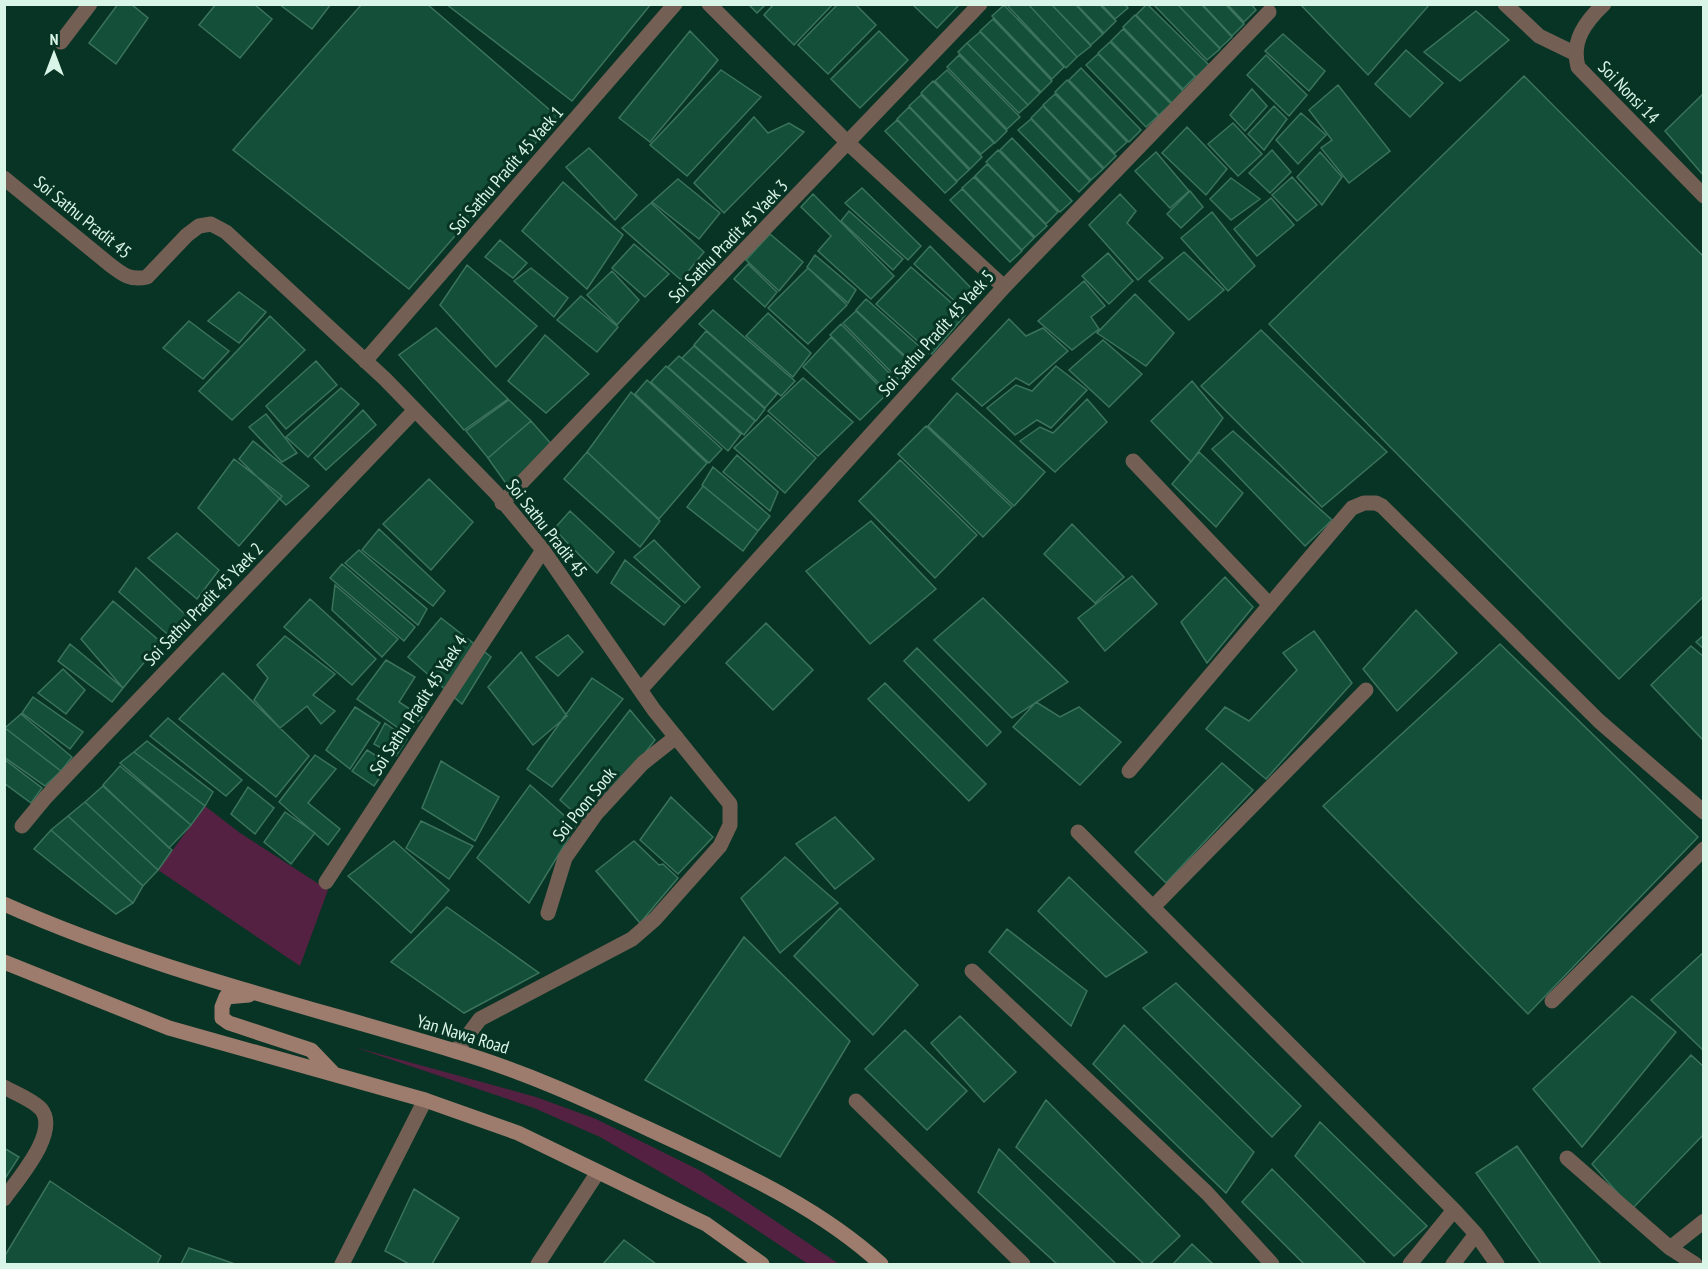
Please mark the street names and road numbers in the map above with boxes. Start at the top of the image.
street label: Soi Nonsi 14 [1593,56,1665,128]
street label: Soi Sathu Pradit 45 Yaek 1 [444,101,568,239]
street label: Soi Sathu Pradit 45 [30,171,136,263]
street label: Soi Sathu Pradit 45 Yaek 3 [663,175,793,307]
street label: Soi Sathu Pradit 45 Yaek 5 [873,265,999,401]
street label: Soi Sathu Pradit 45 [501,474,593,582]
street label: Soi Sathu Pradit 45 Yaek 2 [138,538,268,670]
street label: Soi Sathu Pradit 45 Yaek 4 [364,631,472,779]
street label: Soi Poon Sook [547,762,621,846]
street label: Yan Nawa Road [414,1009,512,1059]

